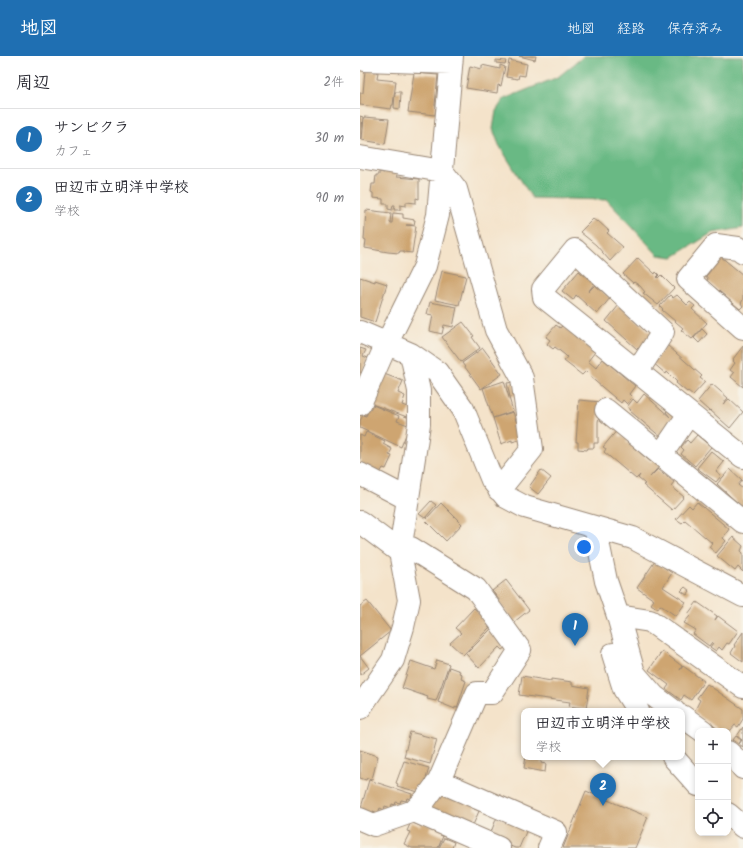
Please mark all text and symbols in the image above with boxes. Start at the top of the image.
text: 地図 [20,14,58,44]
text: 地図 [567,18,595,40]
text: 経路 [617,18,645,40]
text: 保存済み [667,18,723,40]
text: 周辺 [16,70,50,97]
text: 2件 [323,72,344,93]
text: サンビクラ [54,116,129,140]
text: 1 [27,128,31,149]
text: 30 m [315,128,344,149]
text: カフェ [54,141,93,162]
text: 田辺市立明洋中学校 [54,176,189,200]
text: 2 [25,188,33,209]
text: 90 m [316,188,344,209]
text: 学校 [54,201,80,222]
your location [574,537,594,557]
pin: 1 [562,613,588,646]
popup [521,708,685,760]
text: 田辺市立明洋中学校 [535,712,671,736]
map controls [695,728,731,836]
button: + [695,728,731,764]
text: 学校 [535,737,562,758]
button: − [695,764,731,800]
pin: 2 [590,773,616,806]
button: locate [695,800,731,836]

